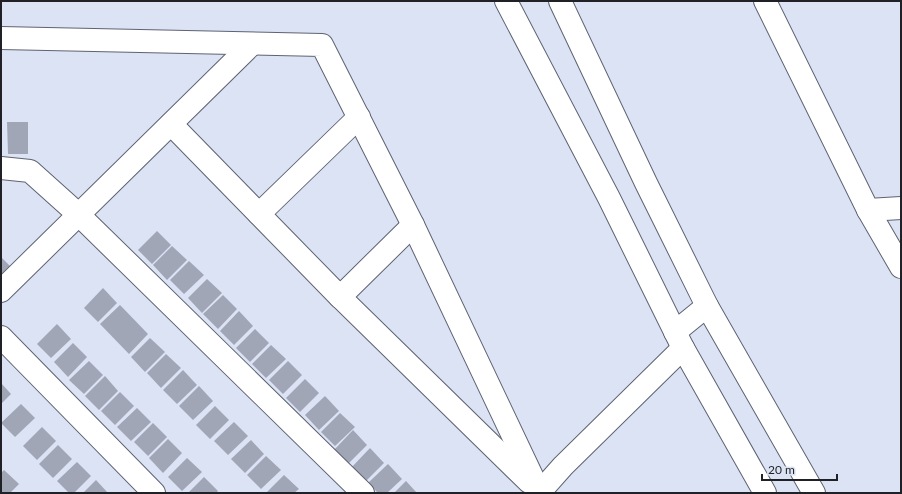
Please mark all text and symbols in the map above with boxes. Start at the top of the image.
scale bar [762,456,837,482]
text: 20 m [768,462,795,477]

